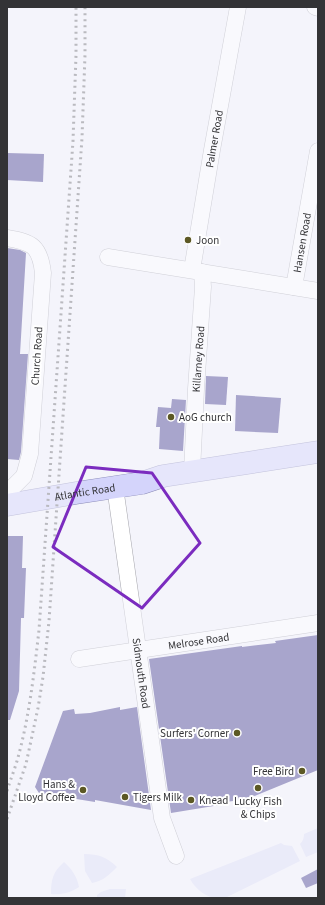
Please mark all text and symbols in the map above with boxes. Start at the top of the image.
street label: Palmer Road [202,109,227,169]
street label: Hansen Road [289,211,314,274]
place label: Joon [196,233,219,248]
marker: Joon [183,235,193,245]
street label: Killarney Road [188,325,208,393]
street label: Church Road [27,326,47,386]
place label: AoG church [179,410,232,425]
marker: AoG church [166,412,176,422]
street label: Atlantic Road [53,480,116,504]
street label: Melrose Road [167,629,230,653]
street label: Sidmouth Road [129,637,154,709]
place label: Surfers' Corner [160,726,229,741]
marker: Surfers' Corner [232,728,242,738]
place label: Free Bird [253,764,294,779]
marker: Free Bird [297,766,307,776]
place label: Hans & Lloyd Coffee [18,777,76,805]
marker: Lucky Fish & Chips [253,783,263,793]
marker: Hans & Lloyd Coffee [78,785,88,795]
place label: Tigers Milk [133,790,183,805]
marker: Tigers Milk [120,792,130,802]
place label: Knead [199,793,228,808]
place label: Lucky Fish & Chips [234,794,282,822]
marker: Knead [186,795,196,805]

